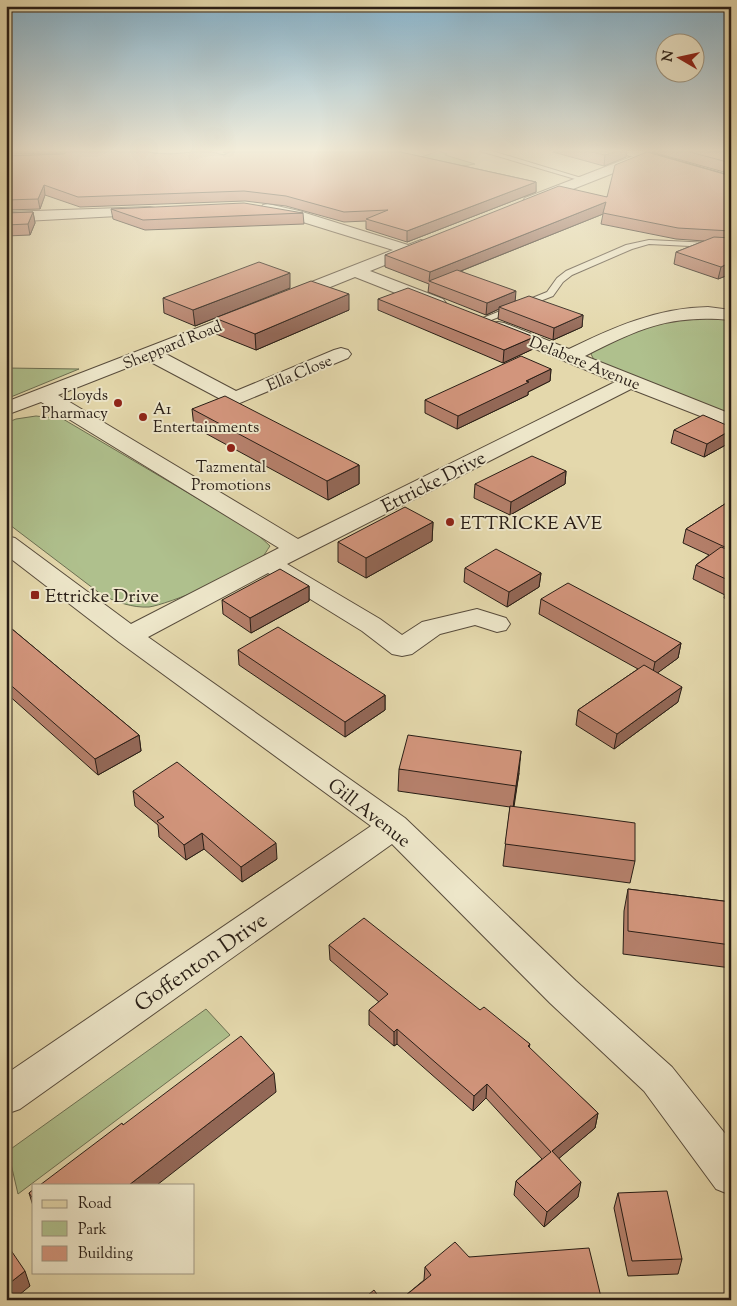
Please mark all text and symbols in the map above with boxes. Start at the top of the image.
north arrow [654,32,704,82]
text: N [658,49,680,63]
street label: Sheppard Road [120,316,226,377]
street label: Delabere Avenue [525,332,643,397]
street label: Ella Close [264,350,336,398]
place label: Lloyds Pharmacy [41,385,108,426]
marker: Lloyds Pharmacy [112,397,124,409]
place label: A1 Entertainments [153,399,259,440]
marker: A1 Entertainments [137,411,149,423]
marker: Tazmental Promotions [225,442,237,454]
street label: Ettricke Drive [377,445,491,521]
place label: Tazmental Promotions [191,457,271,498]
place label: ETTRICKE AVE [460,511,603,538]
marker: ETTRICKE AVE [444,516,456,528]
place label: Ettricke Drive [45,584,159,611]
marker: Ettricke Drive [29,589,41,601]
street label: Gill Avenue [321,773,416,855]
street label: Goffenton Drive [129,906,275,1021]
legend [32,1184,195,1274]
text: Road [78,1194,112,1215]
text: Park [78,1220,107,1241]
text: Building [78,1244,133,1265]

